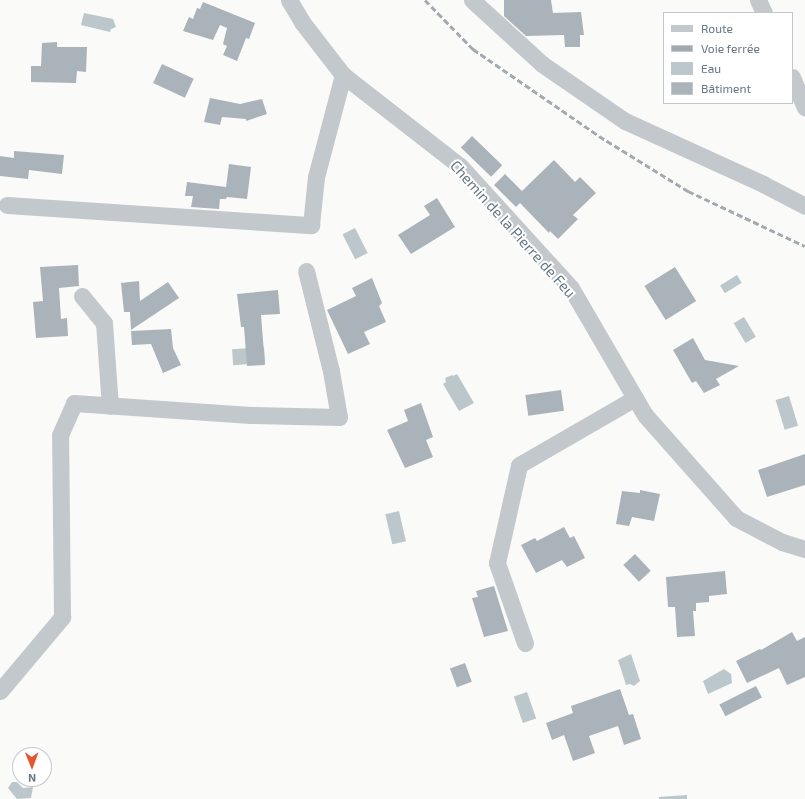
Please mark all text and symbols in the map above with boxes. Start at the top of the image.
legend [663,12,793,104]
text: Route [701,21,733,35]
text: Voie ferrée [701,41,760,55]
text: Eau [701,61,721,75]
text: Bâtiment [701,81,751,95]
street label: Chemin de la Pierre de Feu [447,157,579,301]
north arrow [12,747,52,787]
text: N [28,772,36,785]

